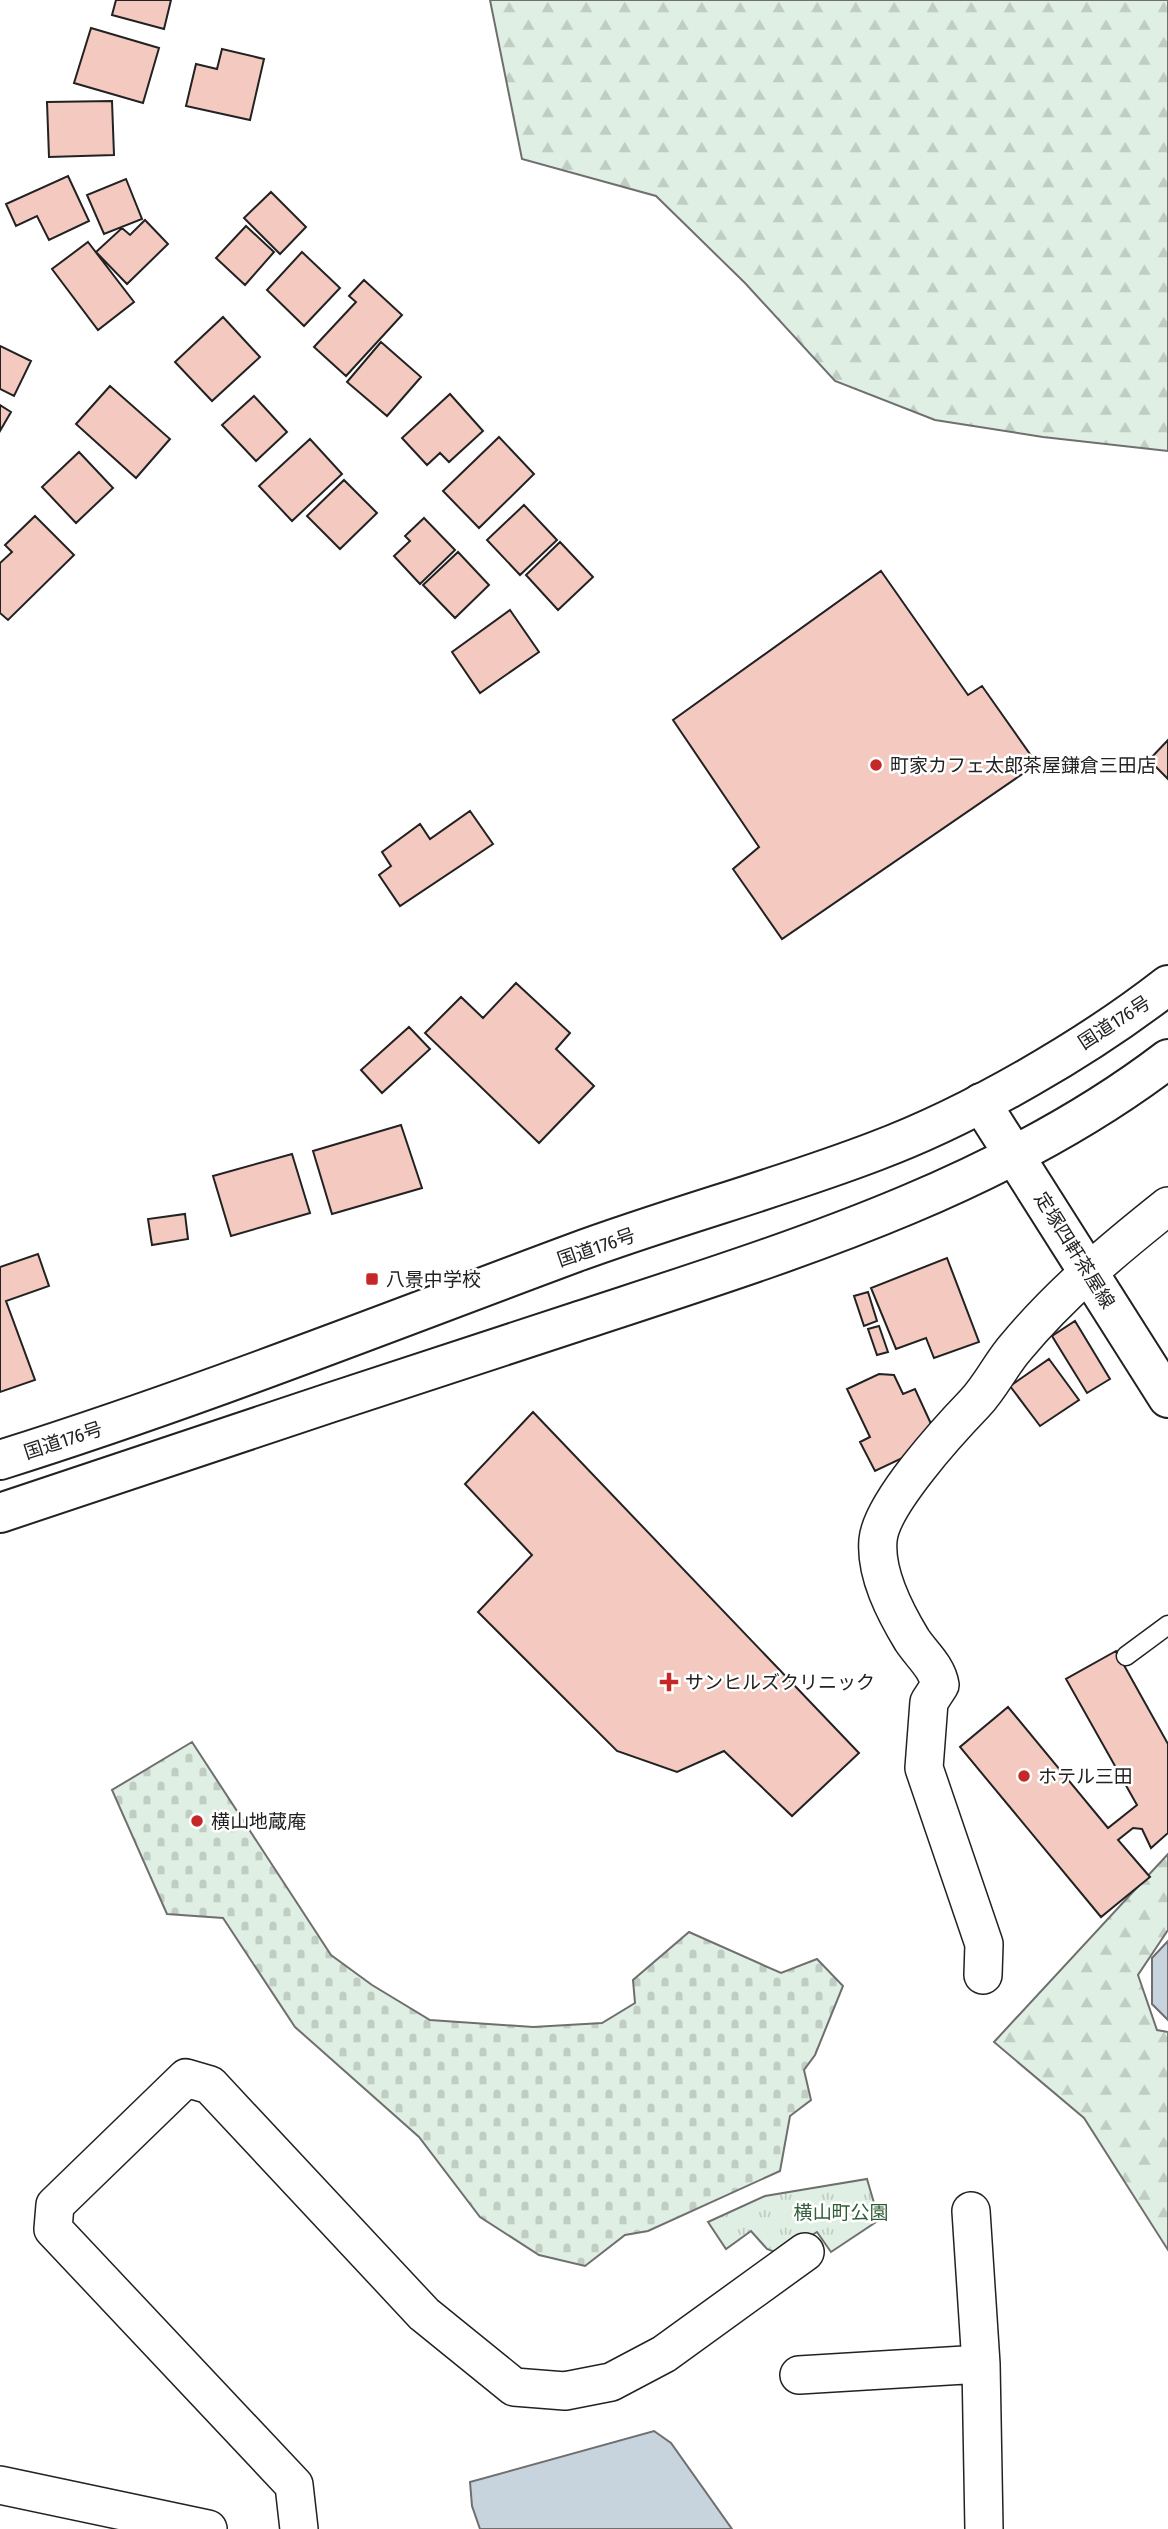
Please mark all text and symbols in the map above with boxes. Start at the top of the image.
place label: 町家カフェ太郎茶屋鎌倉三田店 [890,754,1156,777]
marker: 町家カフェ太郎茶屋鎌倉三田店 [868,757,884,773]
street label: 国道176号 [1074,991,1155,1054]
street label: 定塚四軒茶屋線 [1030,1188,1120,1313]
street label: 国道176号 [554,1223,638,1272]
place label: 八景中学校 [386,1268,481,1291]
marker: 八景中学校 [364,1271,380,1287]
street label: 国道176号 [21,1417,105,1464]
place label: サンヒルズクリニック [685,1671,875,1694]
marker: サンヒルズクリニック [659,1672,679,1692]
place label: ホテル三田 [1038,1765,1133,1788]
marker: ホテル三田 [1016,1768,1032,1784]
place label: 横山地蔵庵 [211,1810,306,1833]
marker: 横山地蔵庵 [189,1813,205,1829]
park label: 横山町公園 [793,2201,889,2224]

